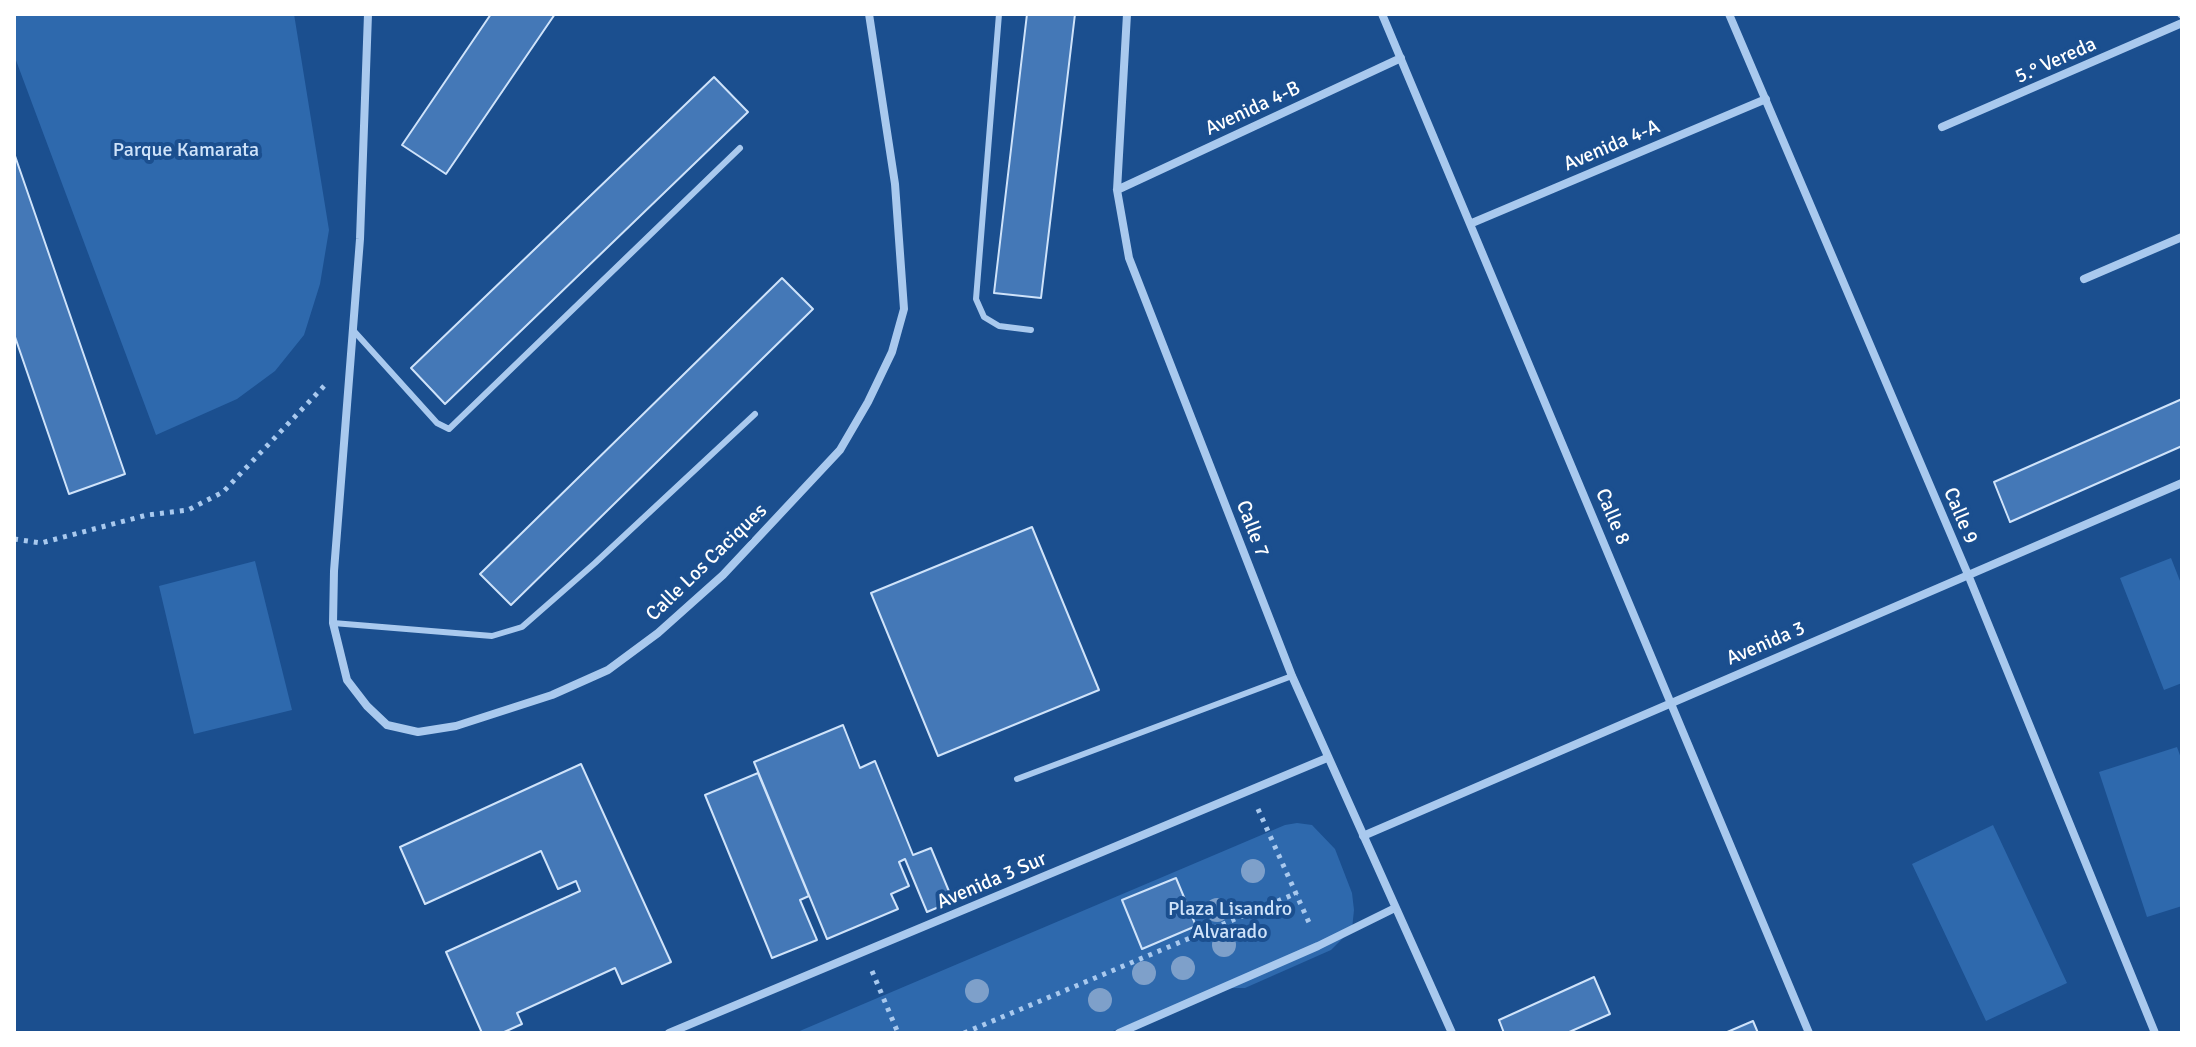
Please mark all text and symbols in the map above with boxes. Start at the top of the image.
street label: 5.° Vereda [2012,33,2100,89]
street label: Avenida 4-B [1202,77,1304,141]
street label: Avenida 4-A [1560,115,1664,177]
park label: Parque Kamarata [113,139,259,163]
street label: Calle 9 [1938,484,1982,548]
street label: Calle 8 [1590,485,1634,549]
street label: Calle 7 [1230,497,1274,561]
street label: Calle Los Caciques [642,499,772,627]
street label: Avenida 3 [1723,617,1809,671]
street label: Avenida 3 Sur [934,847,1050,915]
park label: Plaza Lisandro Alvarado [1168,898,1292,945]

